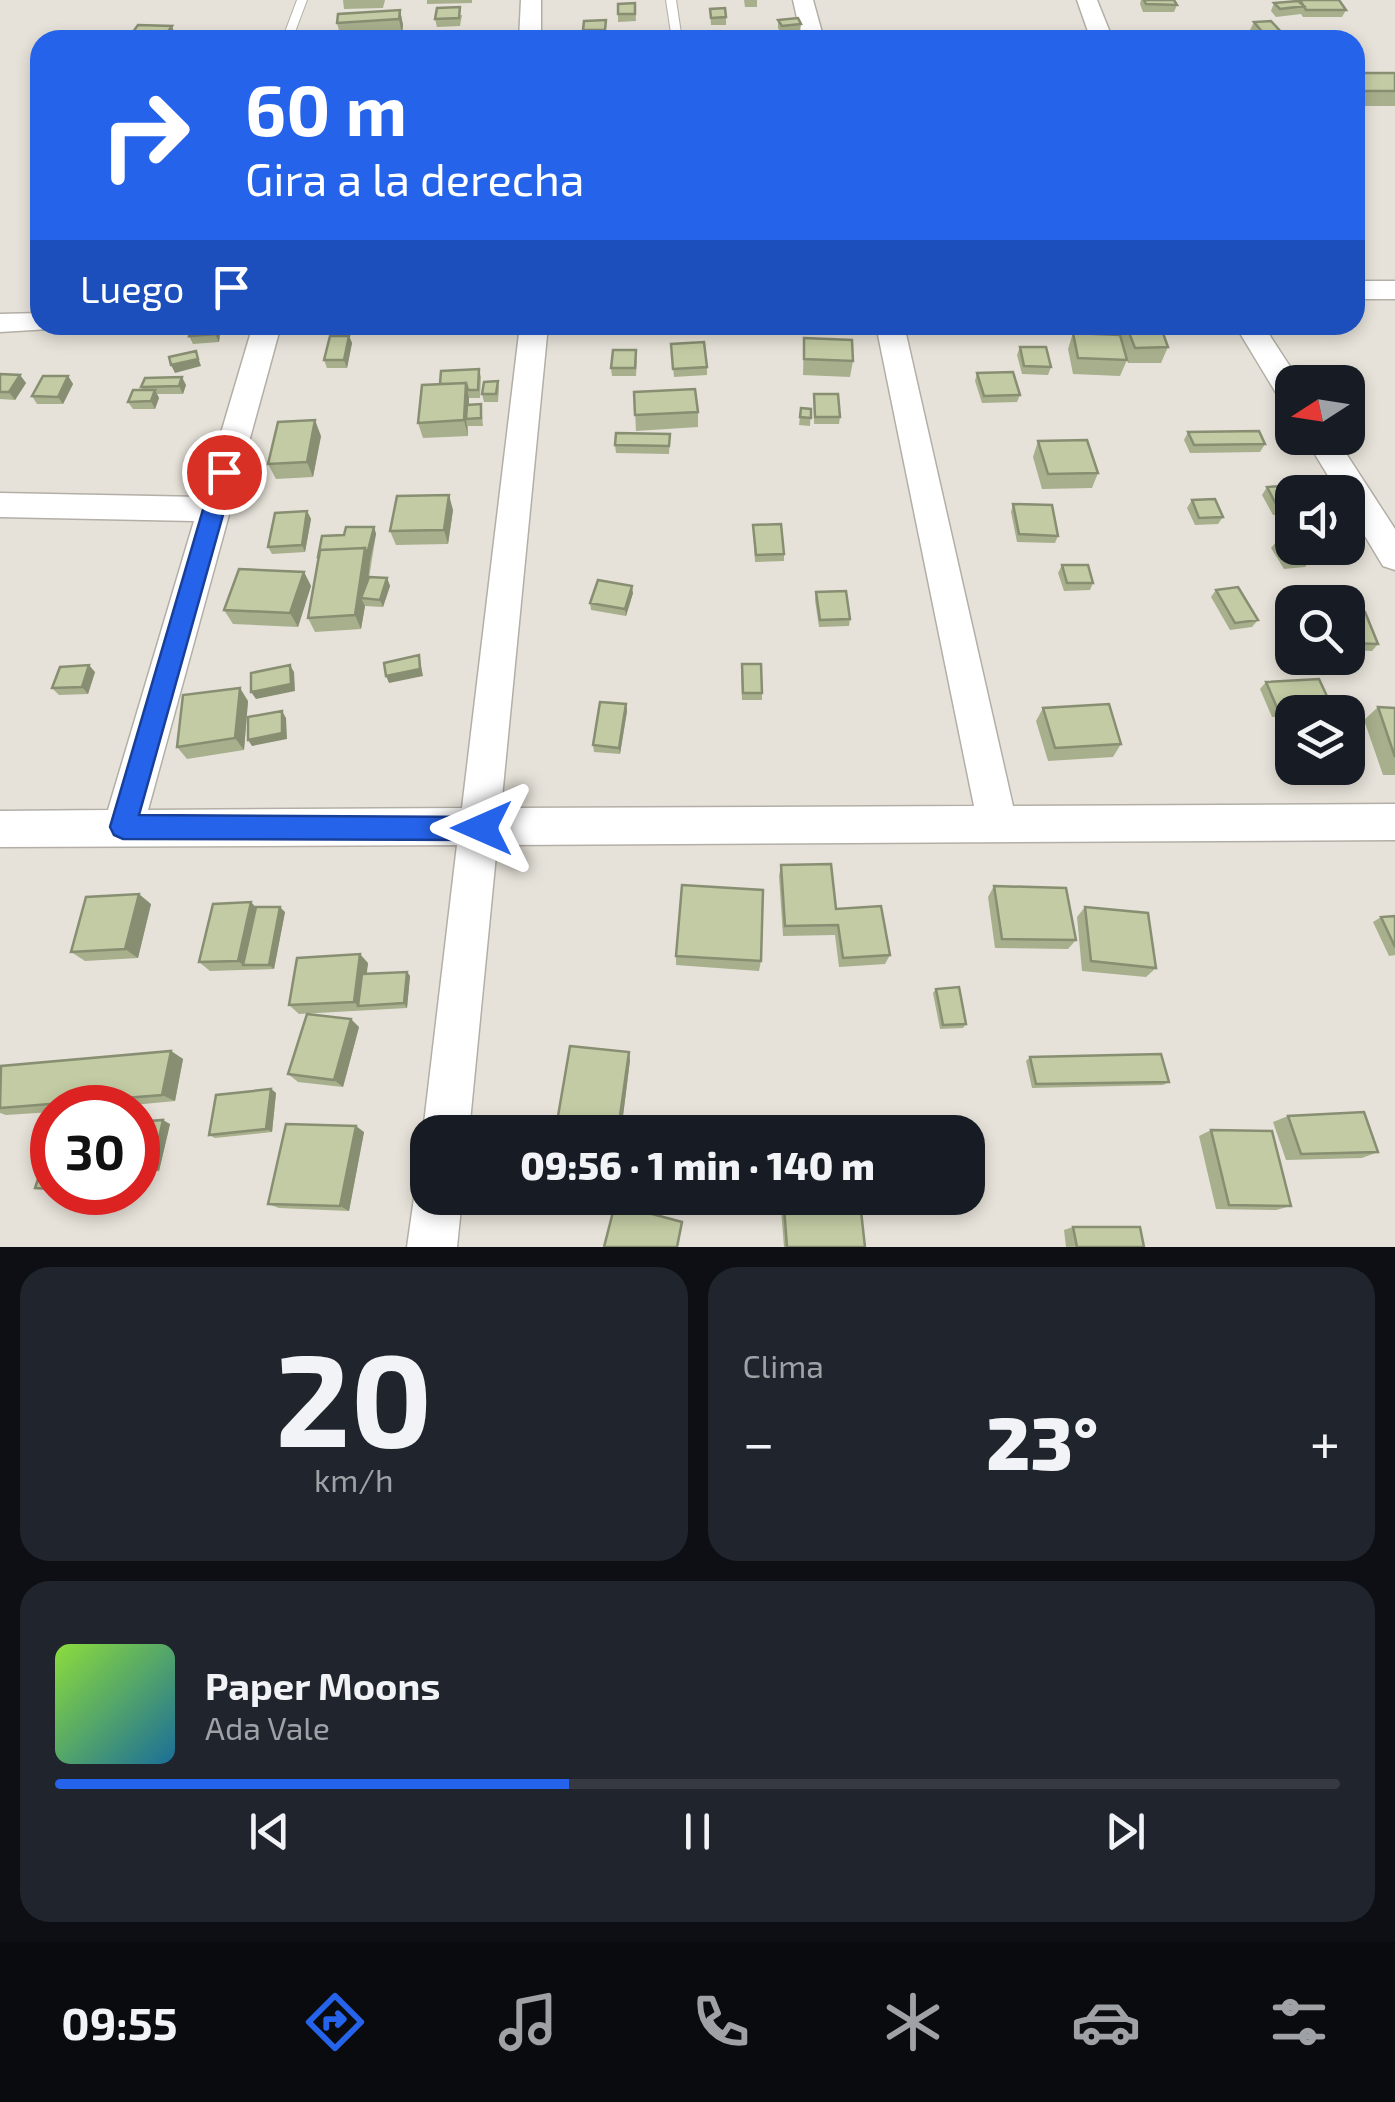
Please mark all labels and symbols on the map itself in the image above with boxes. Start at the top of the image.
north arrow [1275,365,1365,455]
pin [182,430,267,515]
position arrow [430,776,534,880]
speed limit sign: 30 [30,1085,160,1215]

